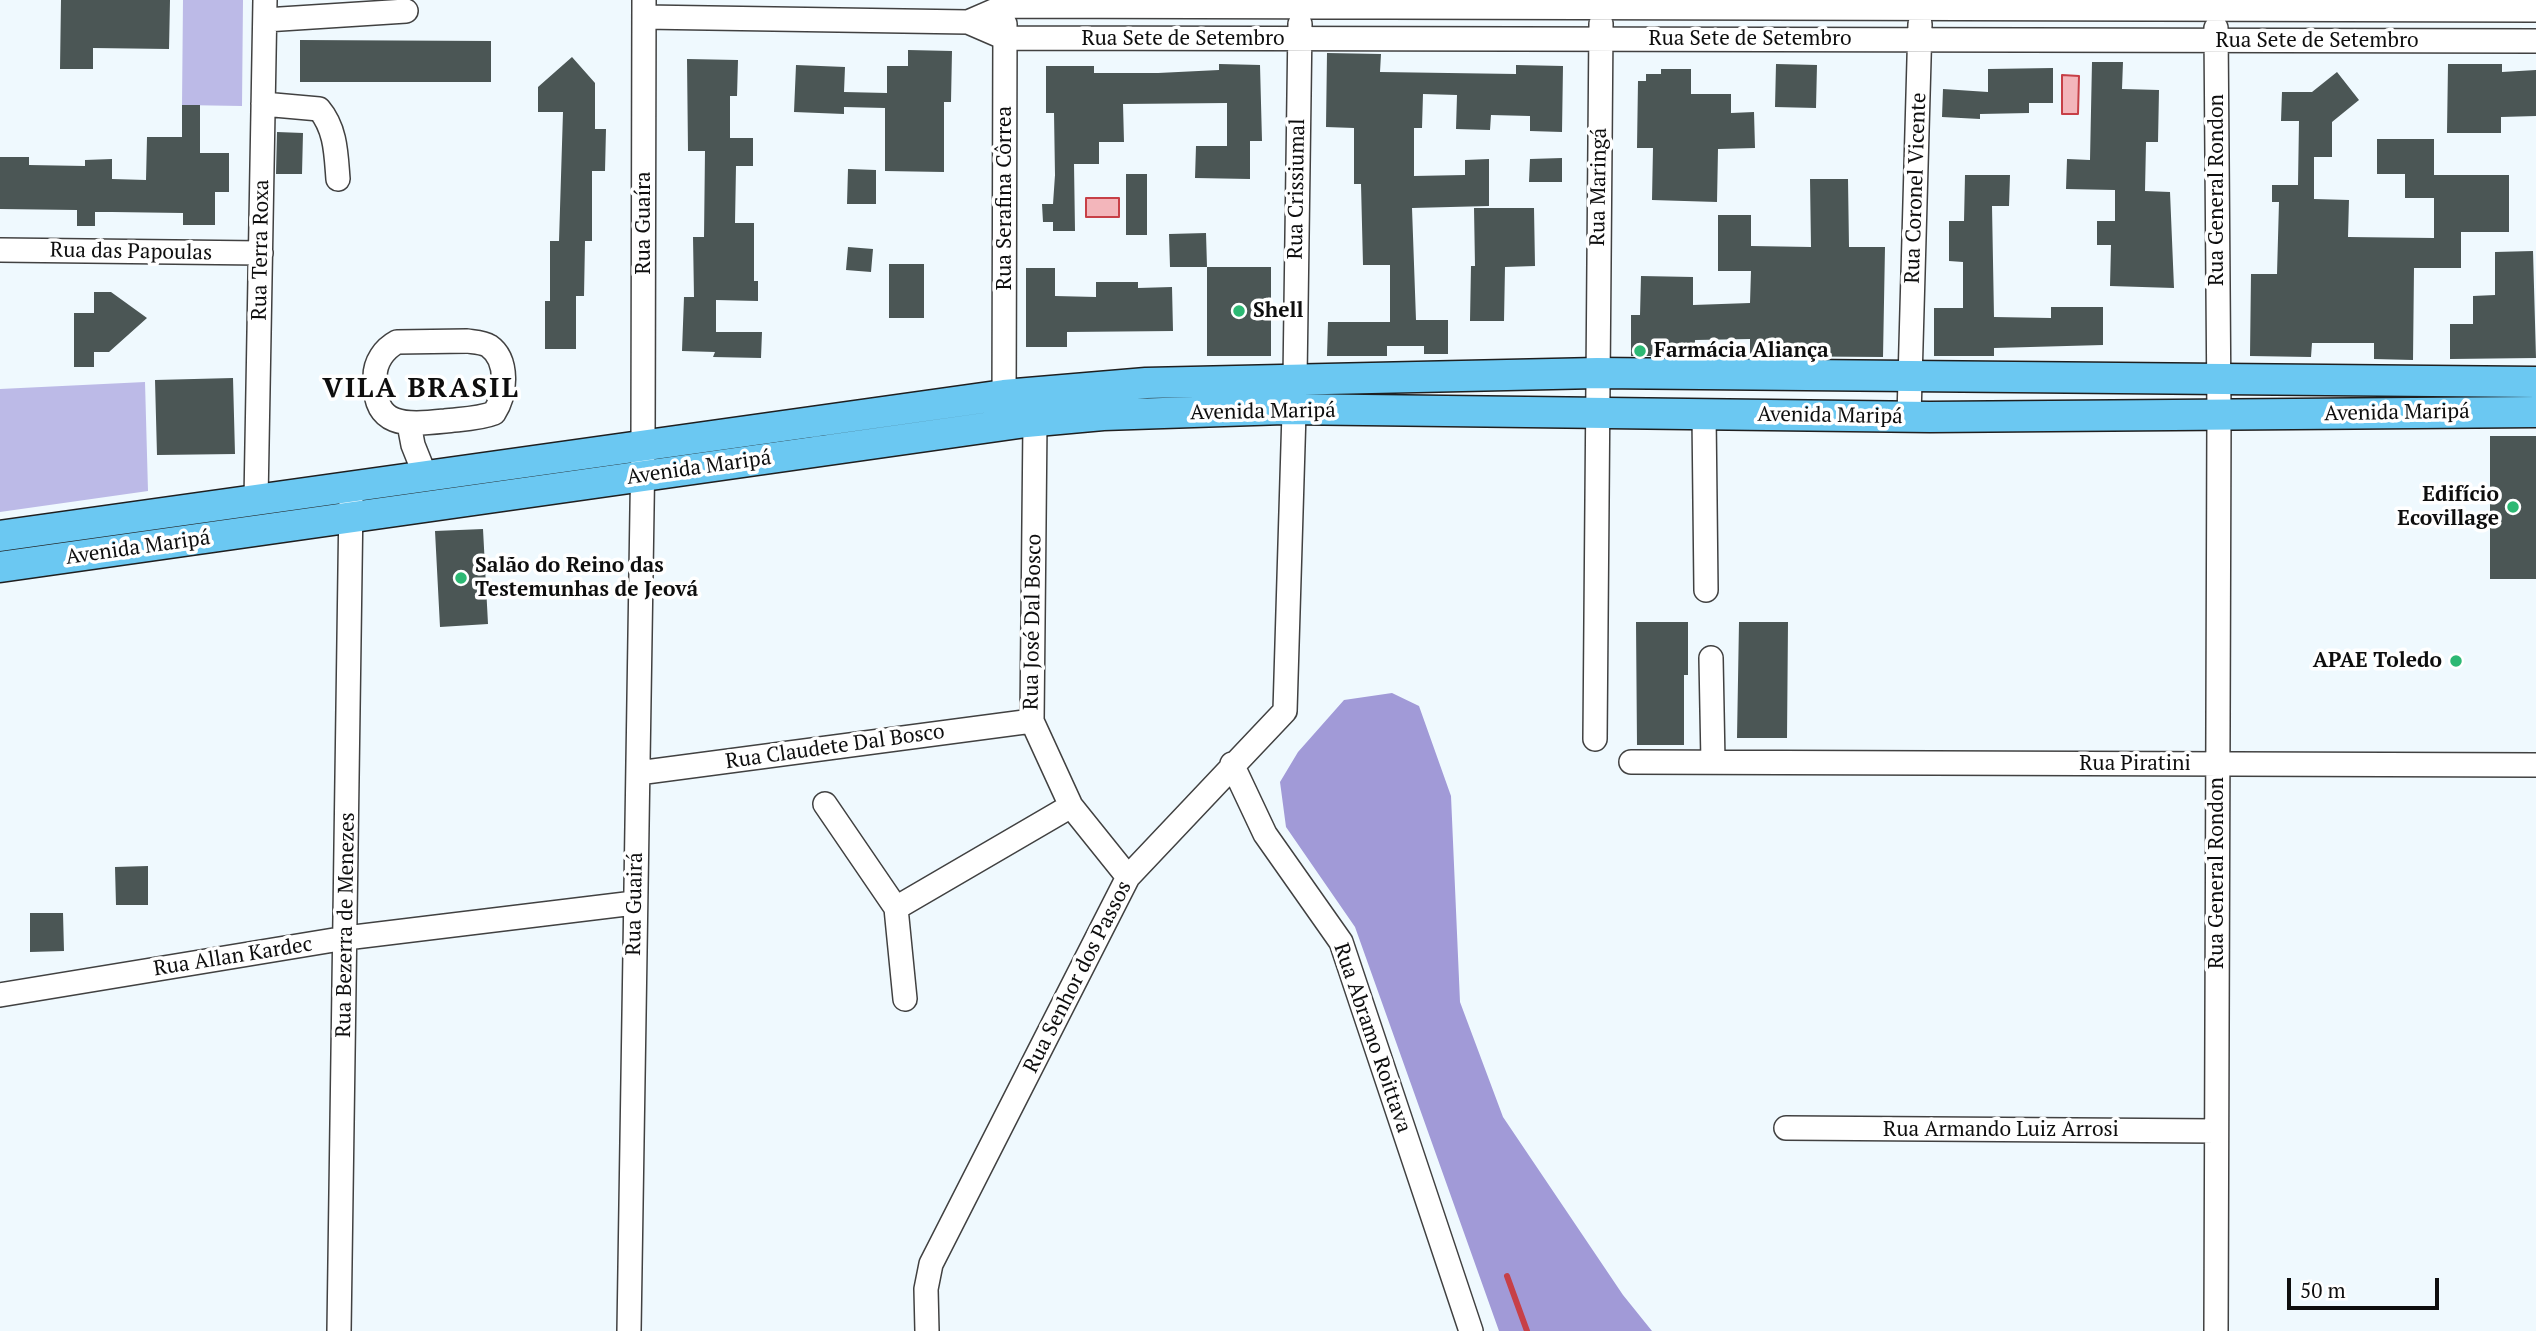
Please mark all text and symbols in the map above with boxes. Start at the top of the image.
street label: Rua Sete de Setembro [1081,26,1285,52]
street label: Rua Sete de Setembro [1648,26,1852,52]
street label: Rua Sete de Setembro [2215,28,2419,54]
street label: Rua Coronel Vicente [1900,92,1932,284]
street label: Rua General Rondon [2204,94,2230,286]
street label: Rua Serafina Côrrea [992,106,1018,290]
street label: Rua Crissiumal [1283,118,1311,260]
street label: Rua Maringá [1585,128,1613,246]
street label: Rua Guaíra [631,171,657,275]
street label: Rua Terra Roxa [247,179,275,321]
street label: Rua das Papoulas [50,238,212,266]
place label: Shell [1253,298,1303,324]
marker: Shell [1231,303,1247,319]
place label: Farmácia Aliança [1654,338,1829,364]
marker: Farmácia Aliança [1632,343,1648,359]
district label: VILA BRASIL [324,372,518,406]
street label: Avenida Maripá [1190,398,1336,426]
street label: Avenida Maripá [2324,399,2470,427]
street label: Avenida Maripá [1757,402,1903,430]
street label: Avenida Maripá [625,445,773,491]
place label: Edifício Ecovillage [2397,482,2499,532]
marker: Edifício Ecovillage [2505,499,2521,515]
street label: Avenida Maripá [64,525,212,571]
street label: Rua José Dal Bosco [1019,534,1047,710]
place label: Salão do Reino das Testemunhas de Jeová [475,553,698,603]
marker: Salão do Reino das Testemunhas de Jeová [453,570,469,586]
place label: APAE Toledo [2313,648,2442,674]
marker: APAE Toledo [2448,653,2464,669]
street label: Rua Claudete Dal Bosco [724,719,946,775]
street label: Rua Piratini [2079,751,2191,777]
street label: Rua General Rondon [2204,777,2230,969]
street label: Rua Bezerra de Menezes [331,812,361,1038]
street label: Rua Guairá [622,852,648,956]
street label: Rua Senhor dos Passos [1019,877,1137,1077]
street label: Rua Allan Kardec [152,932,314,982]
street label: Rua Abramo Roittava [1328,940,1416,1136]
street label: Rua Armando Luiz Arrosi [1883,1117,2119,1143]
scale bar [2291,1264,2443,1308]
text: 50 m [2300,1276,2346,1304]

